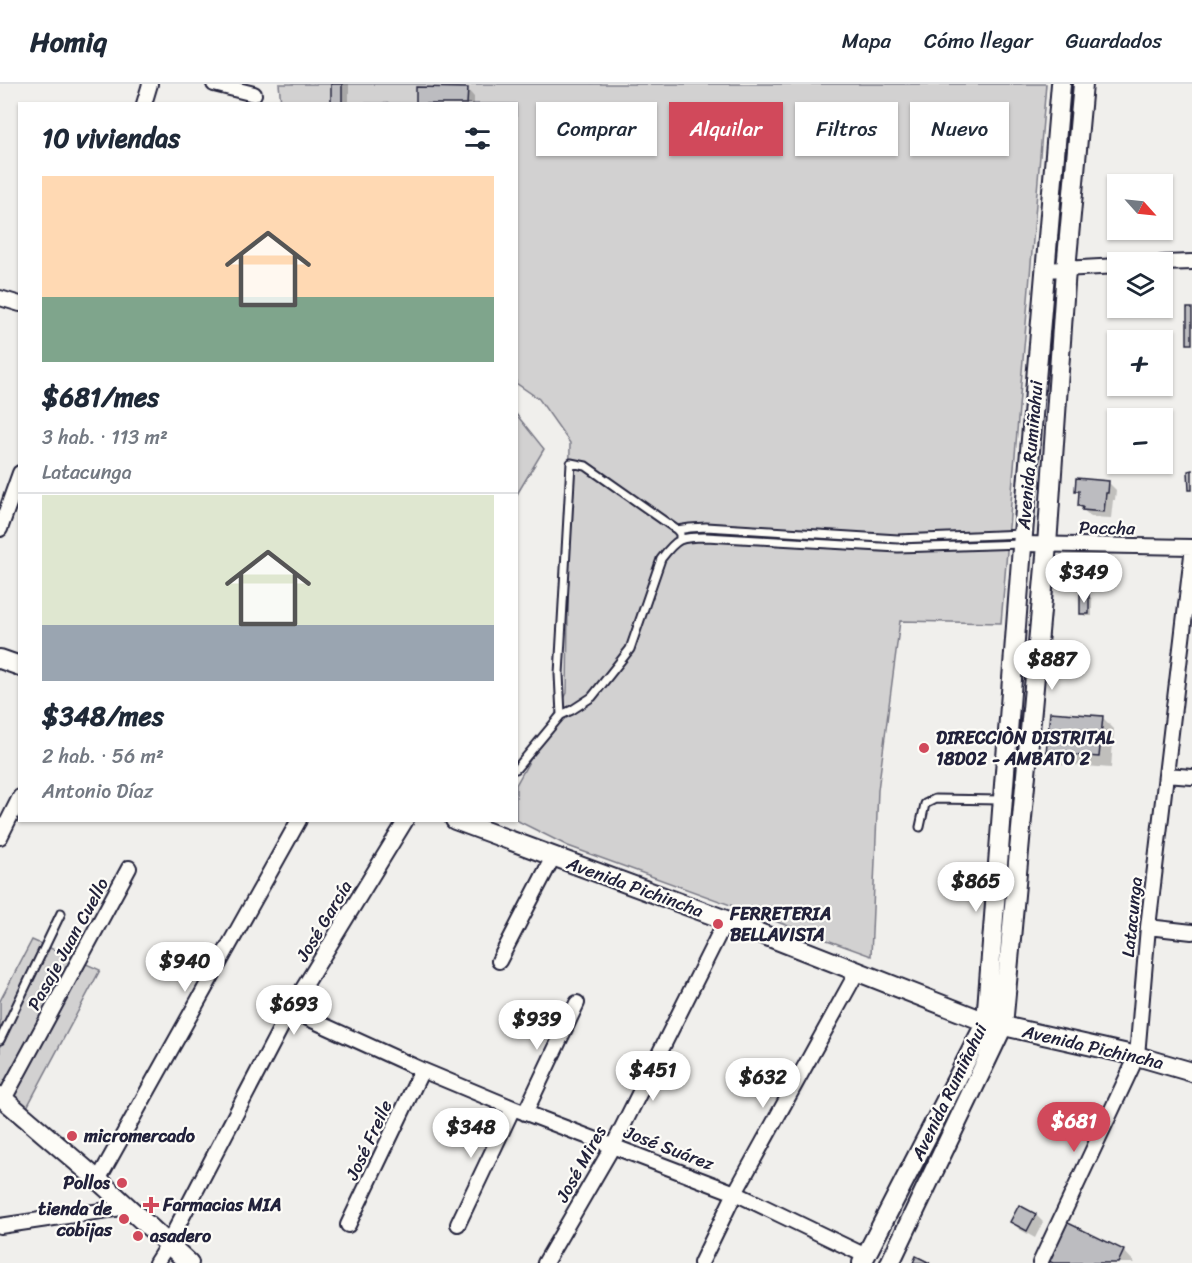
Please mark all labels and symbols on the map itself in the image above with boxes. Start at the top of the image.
north arrow [1107,174,1173,240]
street label: Avenida Rumiñahui [1007,378,1053,532]
street label: Paccha [1079,512,1136,545]
pin: $349 [1048,553,1120,604]
pin: $887 [1016,640,1088,691]
place label: DIRECCIÒN DISTRITAL 18D02 - AMBATO 2 [936,722,1115,775]
marker: DIRECCIÒN DISTRITAL 18D02 - AMBATO 2 [917,741,931,755]
street label: Avenida Pichincha [561,847,708,927]
pin: $865 [940,862,1012,913]
street label: Pasaje Juan Cuello [18,872,118,1016]
street label: José García [286,874,361,969]
street label: Latacunga [1112,875,1152,959]
place label: FERRETERIA BELLAVISTA [729,898,831,951]
marker: FERRETERIA BELLAVISTA [711,917,725,931]
pin: $940 [149,942,221,993]
pin: $693 [258,985,330,1036]
pin: $939 [501,1000,573,1051]
street label: Avenida Pichincha [1018,1015,1167,1079]
street label: Avenida Rumiñahui [901,1017,997,1167]
pin: $451 [617,1051,689,1102]
pin: $632 [727,1058,799,1109]
street label: José Freile [336,1094,402,1186]
pin: $681 [1038,1102,1110,1153]
pin: $348 [435,1108,507,1159]
street label: José Suárez [618,1116,719,1180]
street label: José Mires [546,1119,616,1209]
place label: micromercado [83,1120,196,1152]
marker: micromercado [65,1129,79,1143]
place label: Pollos [63,1167,111,1199]
marker: Pollos [115,1176,129,1190]
place label: Farmacias MIA [162,1189,282,1221]
place label: tienda de cobijas [38,1193,113,1246]
marker: Farmacias MIA [144,1198,158,1212]
marker: tienda de cobijas [117,1212,131,1226]
place label: asadero [149,1220,212,1252]
marker: asadero [131,1229,145,1243]

